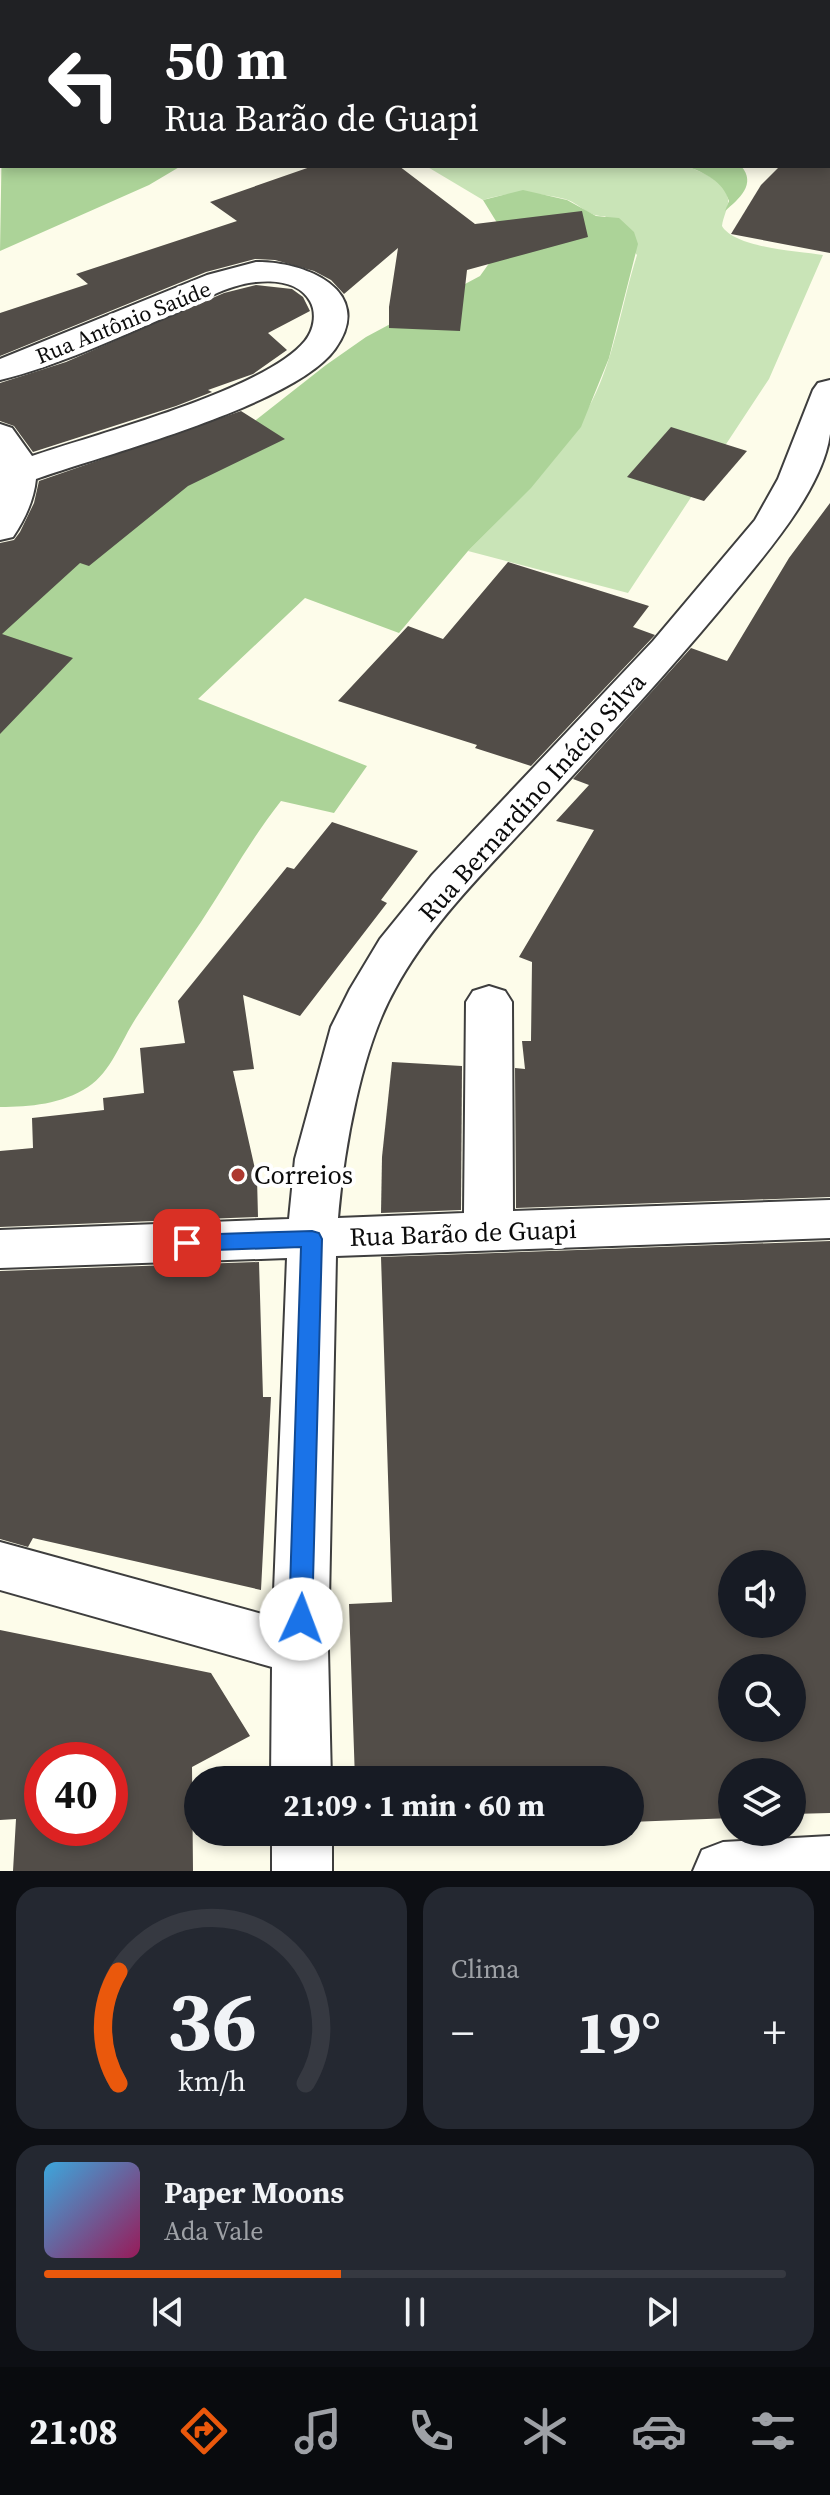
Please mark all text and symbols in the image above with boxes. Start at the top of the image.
text: 50 m [164,21,287,98]
icon: left [32,32,136,136]
text: Rua Barão de Guapi [164,94,479,143]
street label: Rua Antônio Saúde [31,273,215,371]
street label: Rua Bernardino Inácio Silva [410,664,654,929]
place label: Correios [254,1157,353,1193]
marker: Correios [229,1166,247,1184]
pin [153,1209,221,1277]
street label: Rua Barão de Guapi [349,1211,577,1255]
icon: arrive [165,1221,209,1265]
map controls [718,1550,806,1846]
button: sound [718,1550,806,1638]
position arrow [259,1577,343,1661]
button: search [718,1654,806,1742]
speed limit sign: 40 [24,1742,128,1846]
button: layers [718,1758,806,1846]
text: 21:09 · 1 min · 60 m [283,1785,545,1826]
text: Clima [451,1951,520,1987]
text: 36 [166,1964,257,2078]
text: 19° [576,1991,661,2073]
text: − [451,2002,474,2063]
text: + [763,2002,786,2063]
text: km/h [177,2061,246,2101]
text: Paper Moons [164,2172,344,2213]
text: Ada Vale [164,2213,263,2249]
icon: previous [146,2290,190,2334]
icon: pause [393,2290,437,2334]
icon: next [640,2290,684,2334]
icon: directions [176,2403,232,2459]
icon: music [290,2403,346,2459]
icon: phone [403,2403,459,2459]
icon: climate [517,2403,573,2459]
icon: car [631,2403,687,2459]
icon: filters [745,2403,801,2459]
text: 21:08 [29,2407,118,2456]

